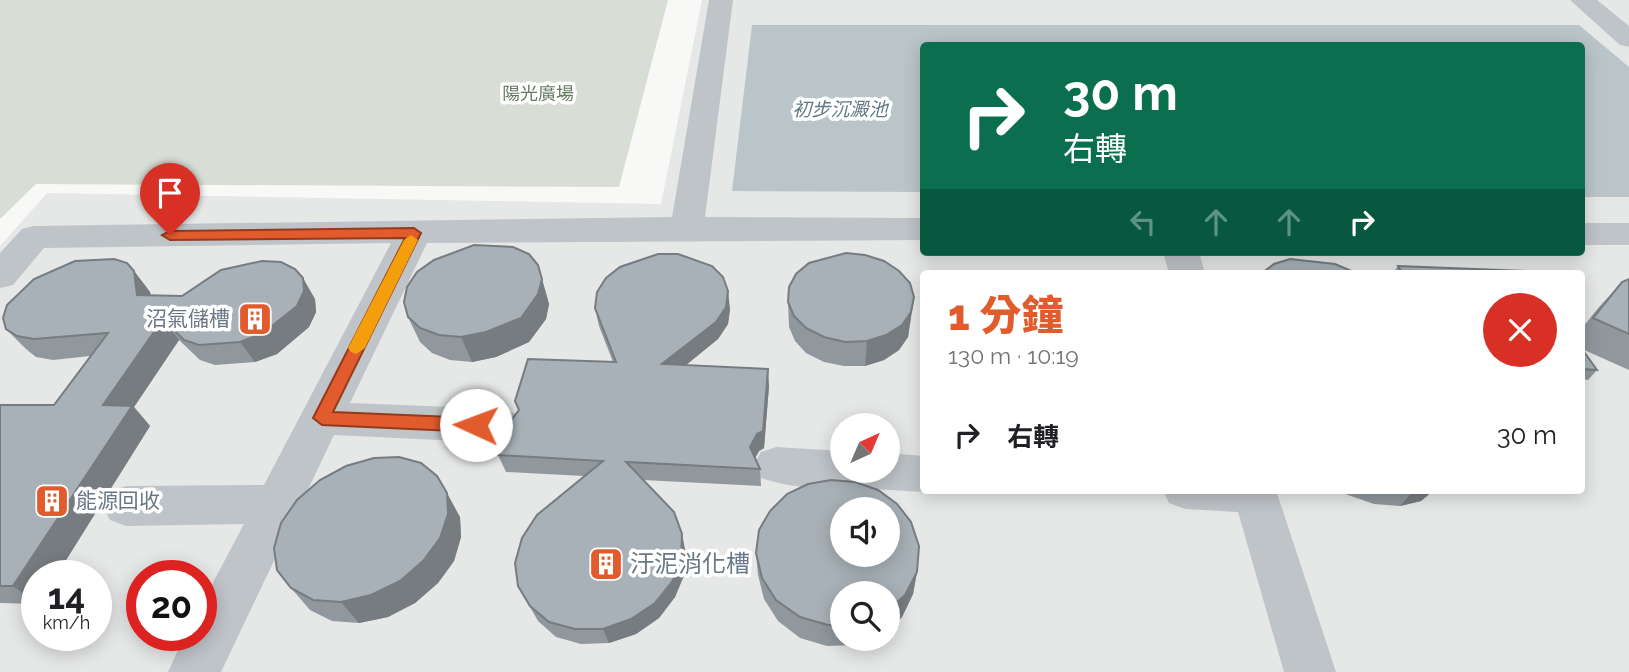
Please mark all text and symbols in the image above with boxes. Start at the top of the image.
text: 30 m [1063,64,1178,121]
icon: right [948,70,1039,161]
park label: 陽光廣場 [502,83,574,104]
water label: 初步沉澱池 [792,98,889,120]
text: 右轉 [1063,130,1127,167]
pin [140,163,200,235]
icon: arrive [151,174,189,212]
icon: left [1124,203,1162,241]
icon: ahead [1197,203,1235,241]
icon: ahead [1270,203,1308,241]
icon: right [1343,203,1381,241]
text: 1 分鐘 [948,291,1064,340]
button: close [1483,293,1557,367]
building icon: 沼氣儲槽 [236,300,274,338]
place label: 沼氣儲槽 [146,306,230,331]
text: 130 m · 10:19 [948,342,1079,369]
position arrow [439,388,513,462]
north arrow [830,413,900,483]
map controls [830,413,900,651]
icon: right [948,416,986,454]
text: 30 m [1497,420,1557,450]
text: 右轉 [1007,422,1059,452]
building icon: 能源回收 [33,482,71,520]
place label: 能源回收 [76,488,160,513]
button: sound [830,497,900,567]
building icon: 汙泥消化槽 [587,545,625,583]
place label: 汙泥消化槽 [630,549,750,578]
speed limit sign: 20 [126,560,217,651]
text: 14 [48,576,85,617]
button: search [830,581,900,651]
text: km/h [43,612,90,633]

